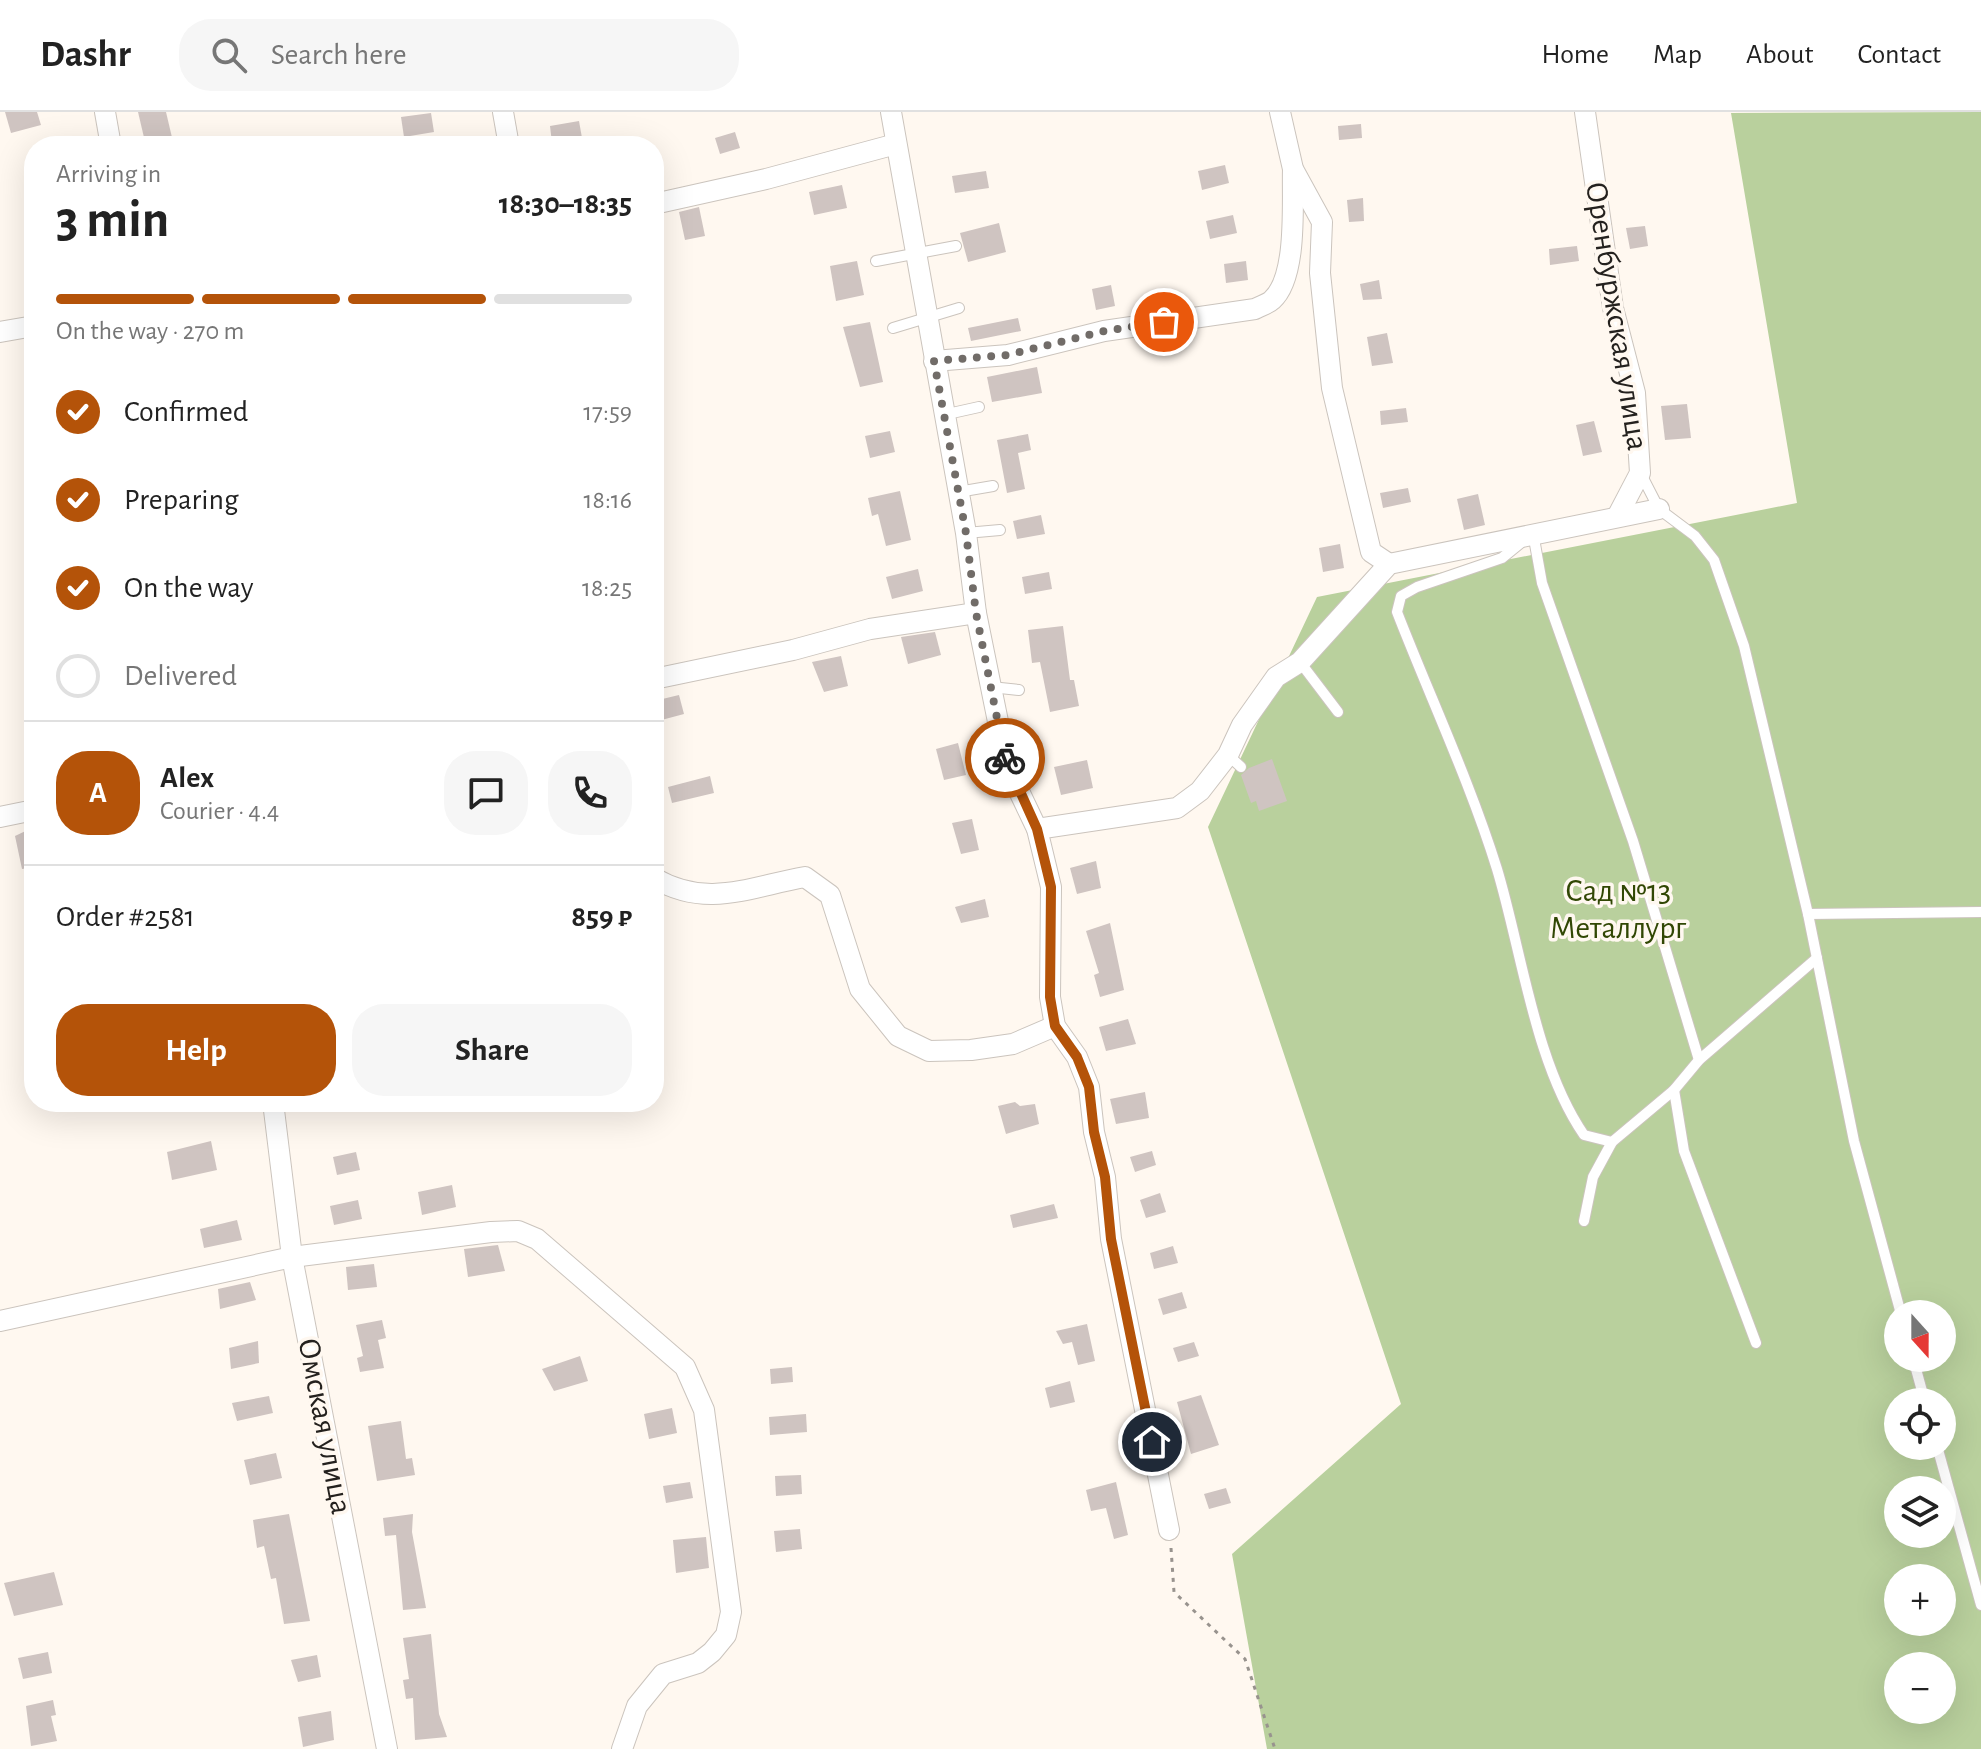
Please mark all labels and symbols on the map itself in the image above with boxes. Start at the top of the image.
street label: Оренбуржская улица [1580,179,1654,453]
pin [1130,288,1198,356]
courier [965,718,1045,798]
park label: Сад №13 Металлург [1550,875,1687,944]
north arrow [1884,1300,1956,1372]
street label: Омская улица [292,1335,358,1517]
pin [1118,1408,1186,1476]

